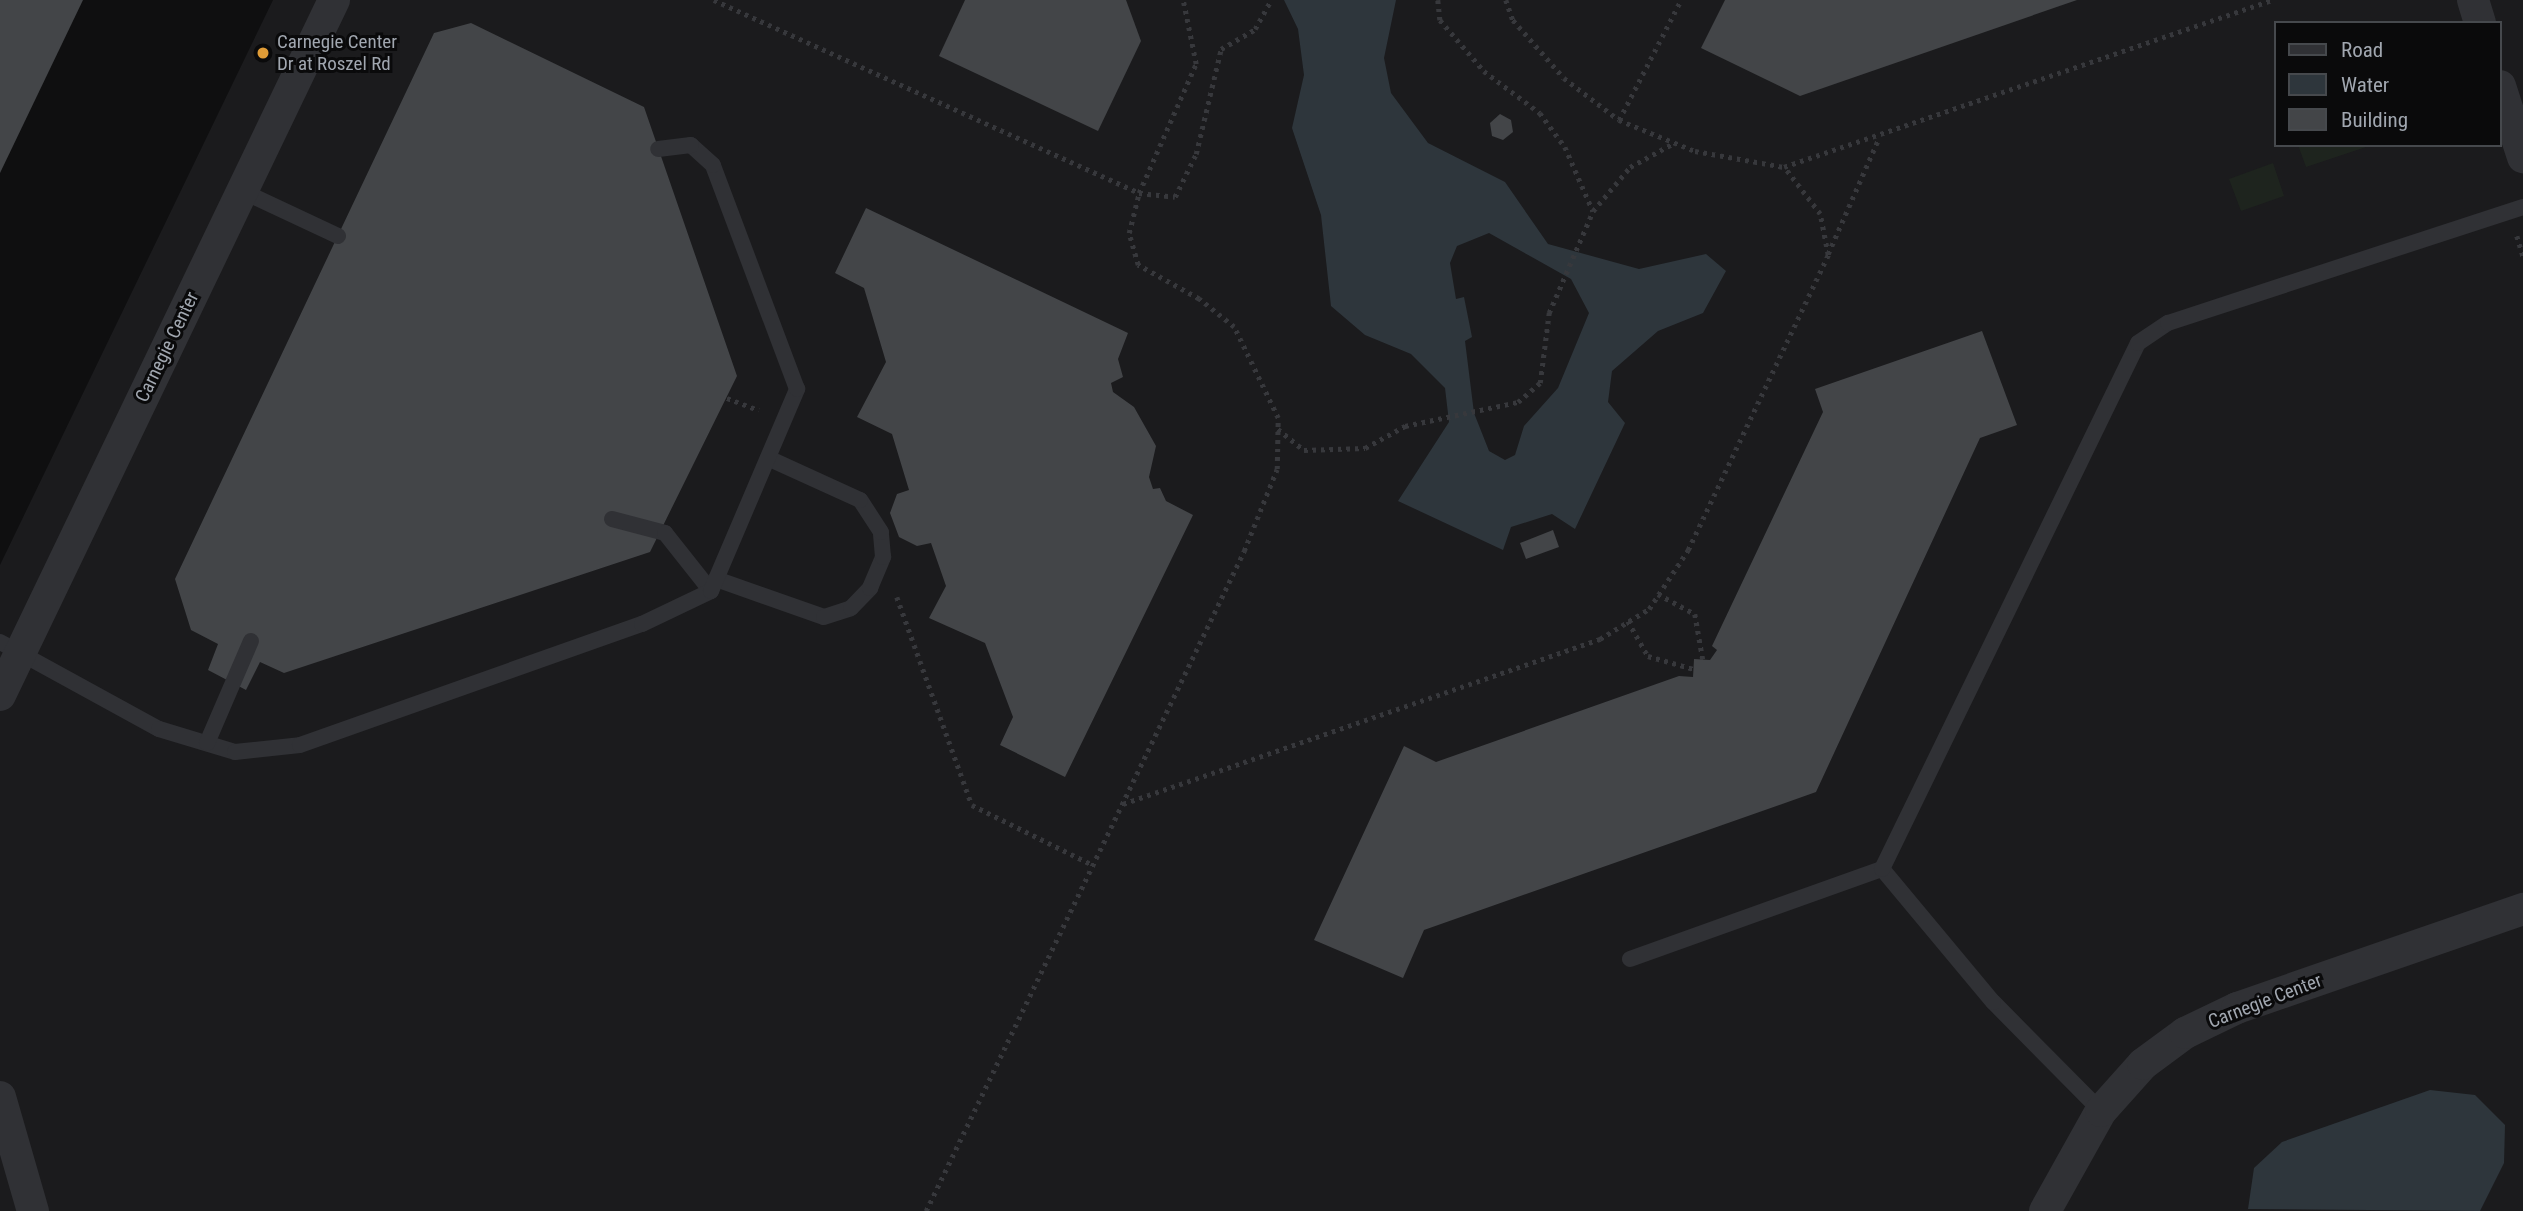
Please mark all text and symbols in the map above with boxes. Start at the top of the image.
legend [2274,21,2502,147]
place label: Carnegie Center Dr at Roszel Rd [277,31,397,75]
text: Road [2341,38,2383,62]
marker: Carnegie Center Dr at Roszel Rd [255,45,271,61]
text: Water [2341,73,2389,97]
text: Building [2341,108,2408,132]
street label: Carnegie Center [130,288,204,406]
street label: Carnegie Center [2205,969,2325,1033]

